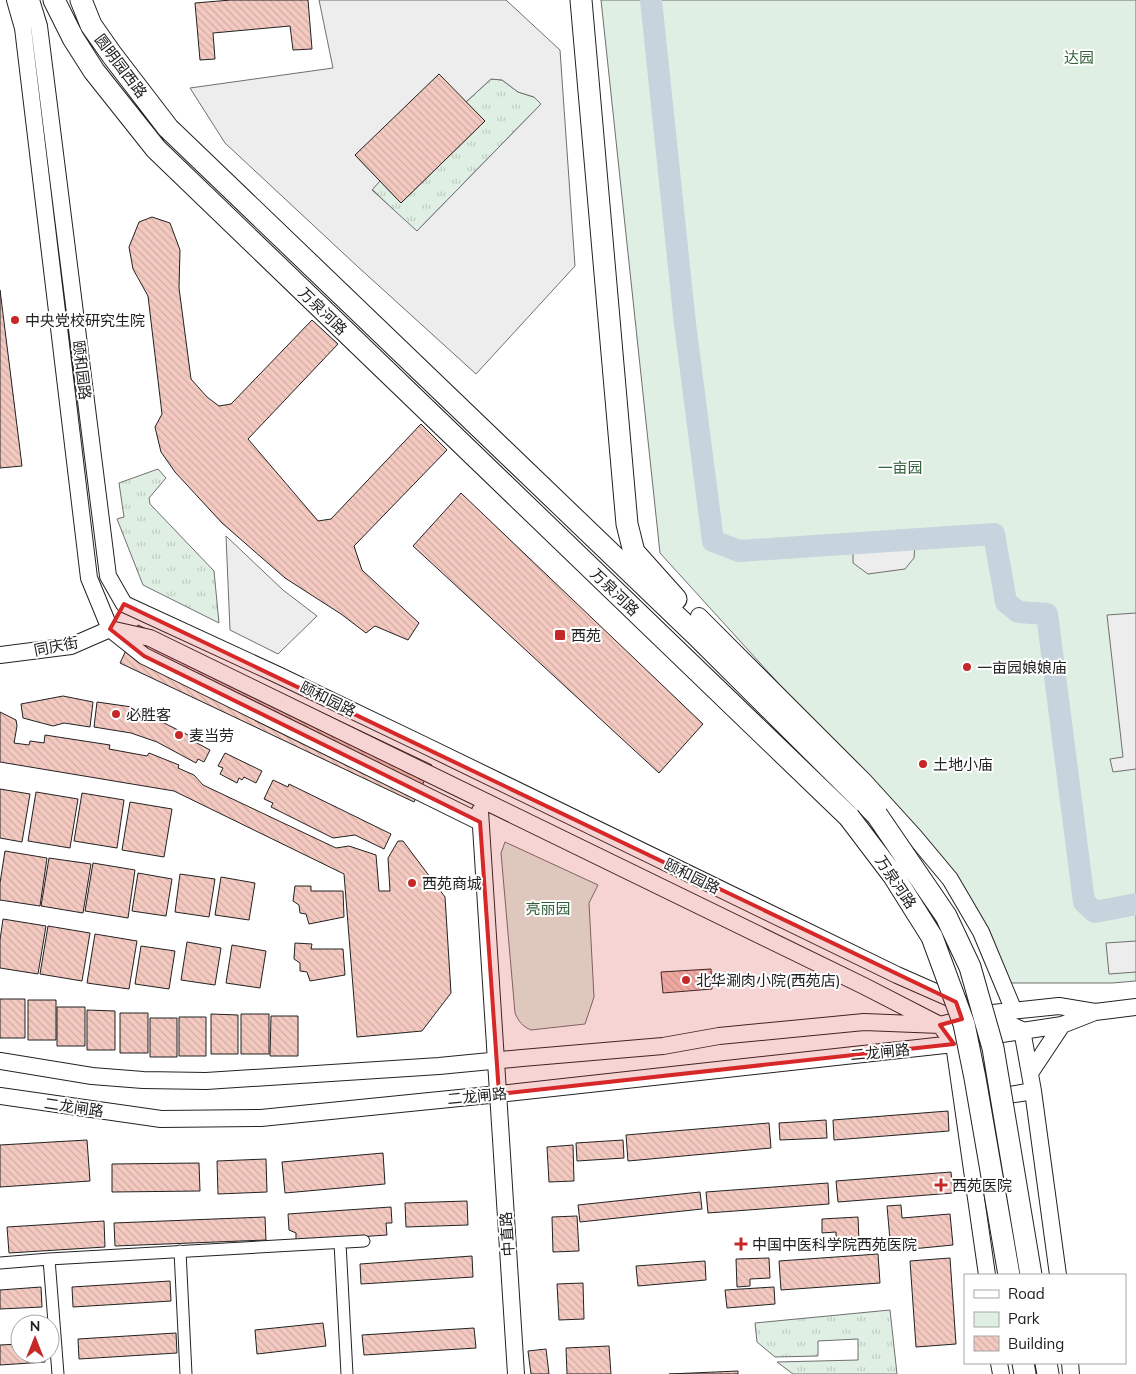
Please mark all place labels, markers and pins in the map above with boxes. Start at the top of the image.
place label: 中央党校研究生院 [25,311,145,330]
marker: 中央党校研究生院 [9,314,21,326]
place label: 西苑 [571,626,601,645]
marker: 西苑 [553,628,567,642]
place label: 一亩园娘娘庙 [977,658,1067,677]
marker: 一亩园娘娘庙 [961,661,973,673]
place label: 必胜客 [126,705,171,724]
marker: 必胜客 [110,708,122,720]
place label: 麦当劳 [189,726,234,745]
marker: 麦当劳 [173,729,185,741]
place label: 土地小庙 [933,755,993,774]
marker: 土地小庙 [917,758,929,770]
place label: 西苑商城 [422,874,482,893]
marker: 西苑商城 [406,877,418,889]
place label: 北华涮肉小院(西苑店) [696,971,841,990]
marker: 北华涮肉小院(西苑店) [680,974,692,986]
place label: 西苑医院 [952,1176,1012,1195]
marker: 西苑医院 [934,1178,948,1192]
place label: 中国中医科学院西苑医院 [752,1235,917,1254]
marker: 中国中医科学院西苑医院 [734,1237,748,1251]

